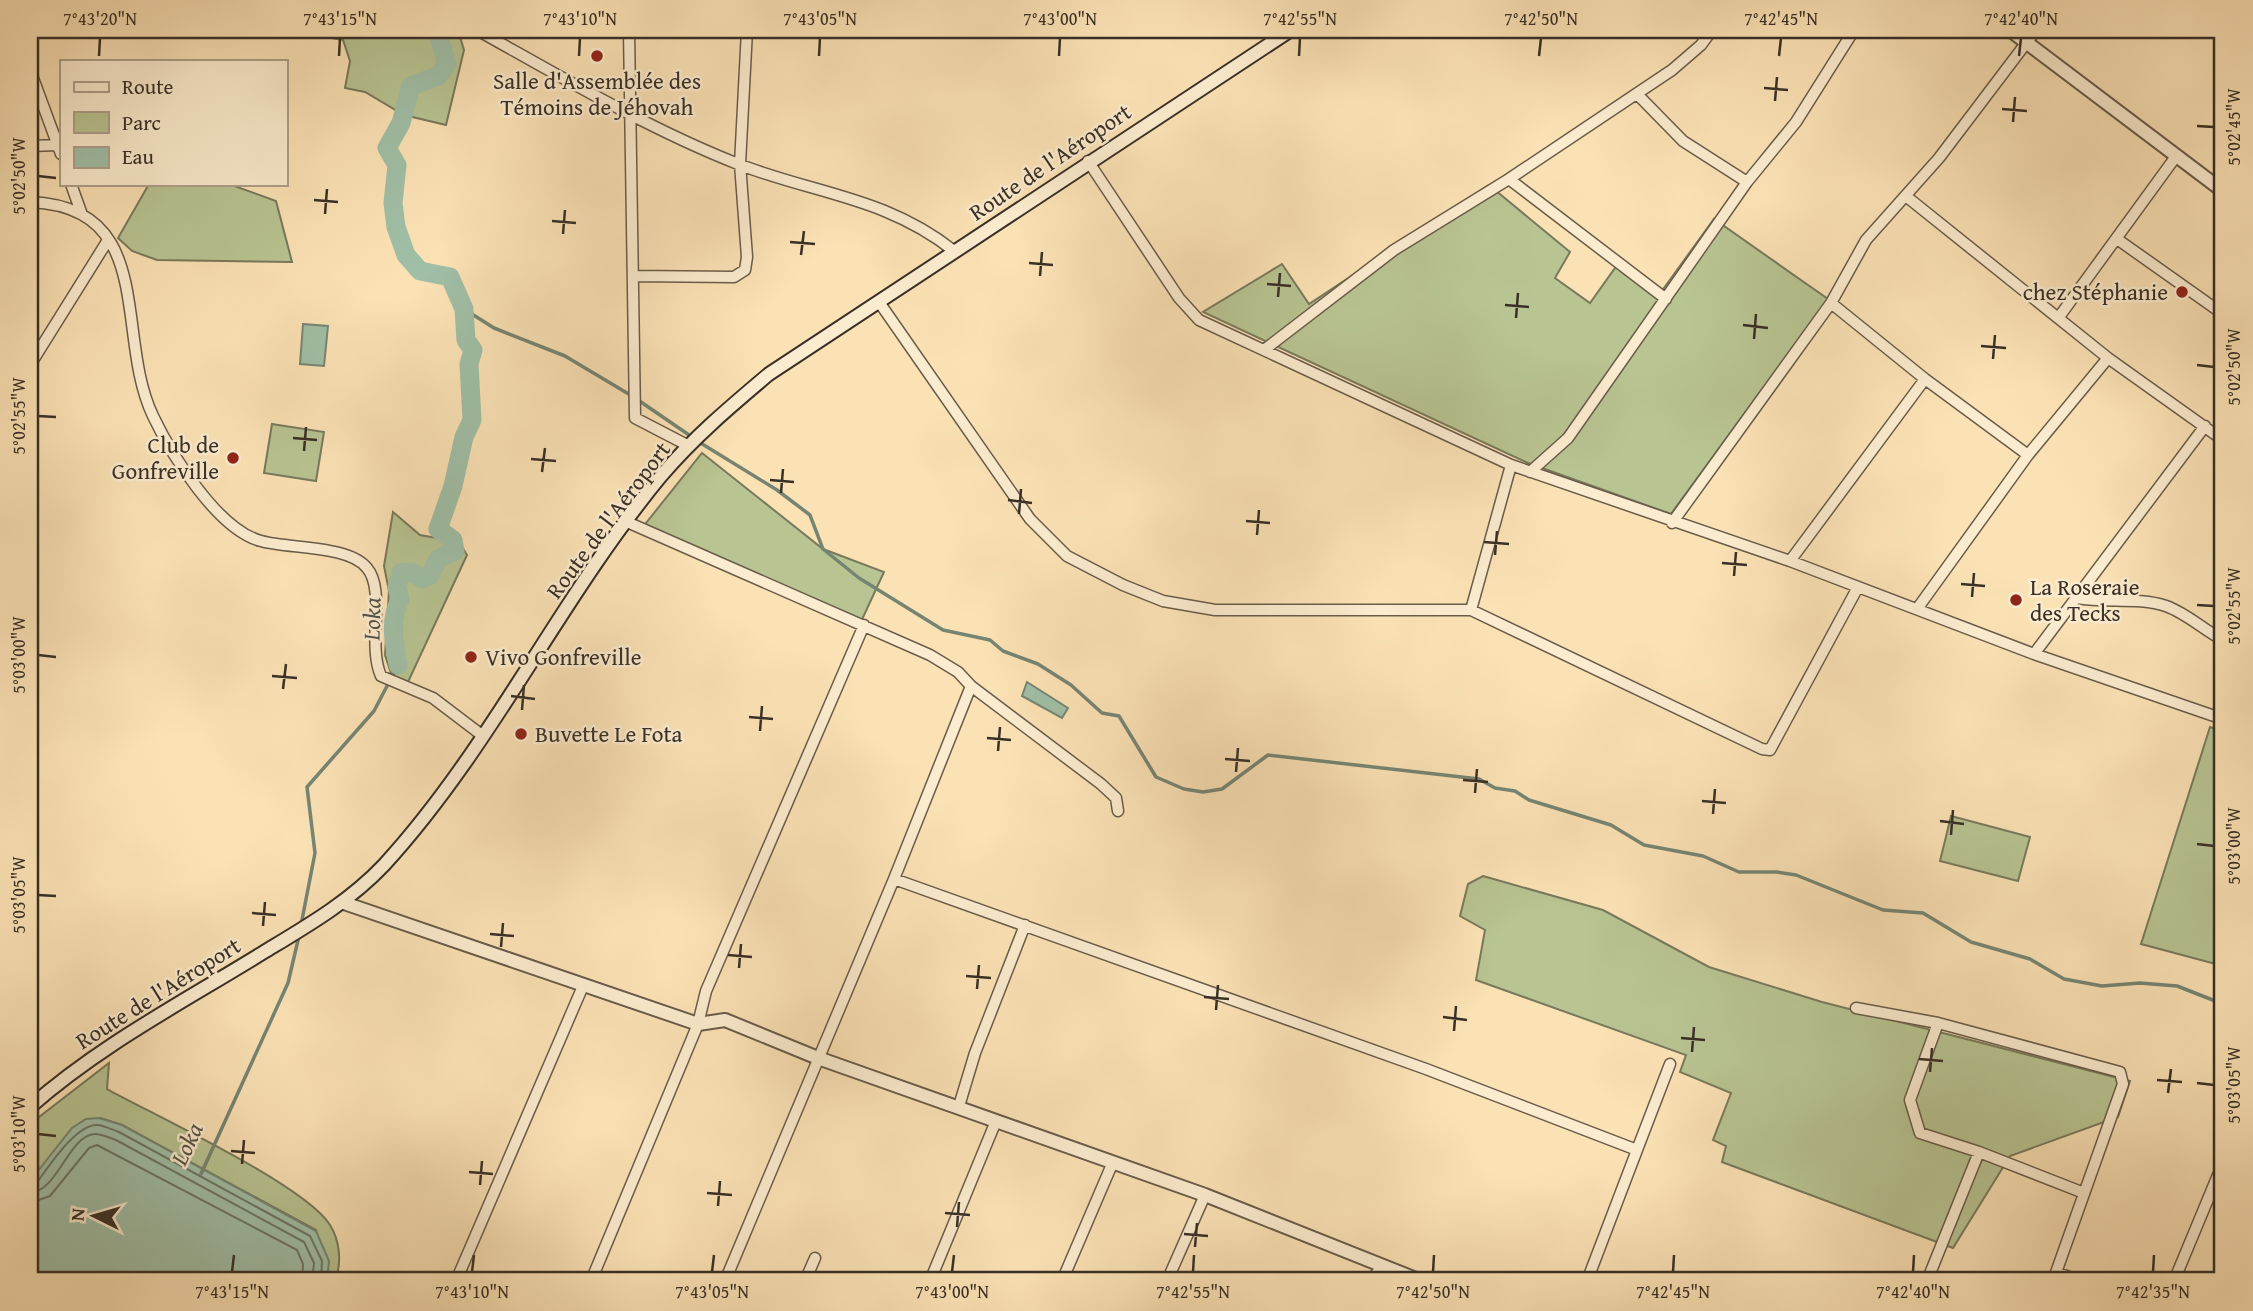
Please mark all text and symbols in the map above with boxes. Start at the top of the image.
text: 7°43'20"N [63,5,137,32]
text: 7°43'15"N [303,5,377,32]
text: 7°43'10"N [543,5,617,32]
text: 7°43'05"N [783,5,857,32]
text: 7°43'00"N [1023,5,1097,32]
text: 7°42'55"N [1263,5,1337,32]
text: 7°42'50"N [1504,5,1578,32]
text: 7°42'45"N [1744,5,1818,32]
text: 7°42'40"N [1984,5,2058,32]
marker: Salle d'Assemblée des Témoins de Jéhovah [589,48,605,64]
legend [60,60,287,186]
place label: Salle d'Assemblée des Témoins de Jéhovah [493,64,701,123]
text: Route [122,71,174,102]
text: 5°02'45"W [2220,87,2247,166]
street label: Route de l'Aéroport [962,95,1137,228]
text: Parc [122,107,161,138]
text: 5°02'50"W [5,136,32,215]
text: Eau [122,141,155,172]
place label: chez Stéphanie [2023,275,2168,308]
marker: chez Stéphanie [2174,284,2190,300]
text: 5°02'50"W [2220,327,2247,406]
text: 5°02'55"W [5,376,32,455]
place label: Club de Gonfreville [112,428,219,487]
street label: Route de l'Aéroport [537,434,678,605]
marker: Club de Gonfreville [225,450,241,466]
text: 5°02'55"W [2220,566,2247,645]
place label: La Roseraie des Tecks [2030,570,2139,629]
marker: La Roseraie des Tecks [2008,592,2024,608]
water label: Loka [354,597,389,642]
text: 5°03'00"W [5,615,32,694]
place label: Vivo Gonfreville [485,640,641,673]
marker: Vivo Gonfreville [463,649,479,665]
place label: Buvette Le Fota [535,717,683,750]
marker: Buvette Le Fota [513,726,529,742]
text: 5°03'00"W [2220,806,2247,885]
text: 5°03'05"W [5,855,32,934]
street label: Route de l'Aéroport [69,928,247,1057]
text: 5°03'05"W [2220,1045,2247,1124]
text: 5°03'10"W [5,1094,32,1173]
water label: Loka [161,1117,212,1172]
north arrow [60,1182,130,1252]
text: N [63,1207,92,1222]
text: 7°43'15"N [195,1278,269,1305]
text: 7°43'10"N [435,1278,509,1305]
text: 7°43'05"N [675,1278,749,1305]
text: 7°43'00"N [915,1278,989,1305]
text: 7°42'55"N [1156,1278,1230,1305]
text: 7°42'50"N [1396,1278,1470,1305]
text: 7°42'45"N [1636,1278,1710,1305]
text: 7°42'40"N [1876,1278,1950,1305]
text: 7°42'35"N [2116,1278,2190,1305]

